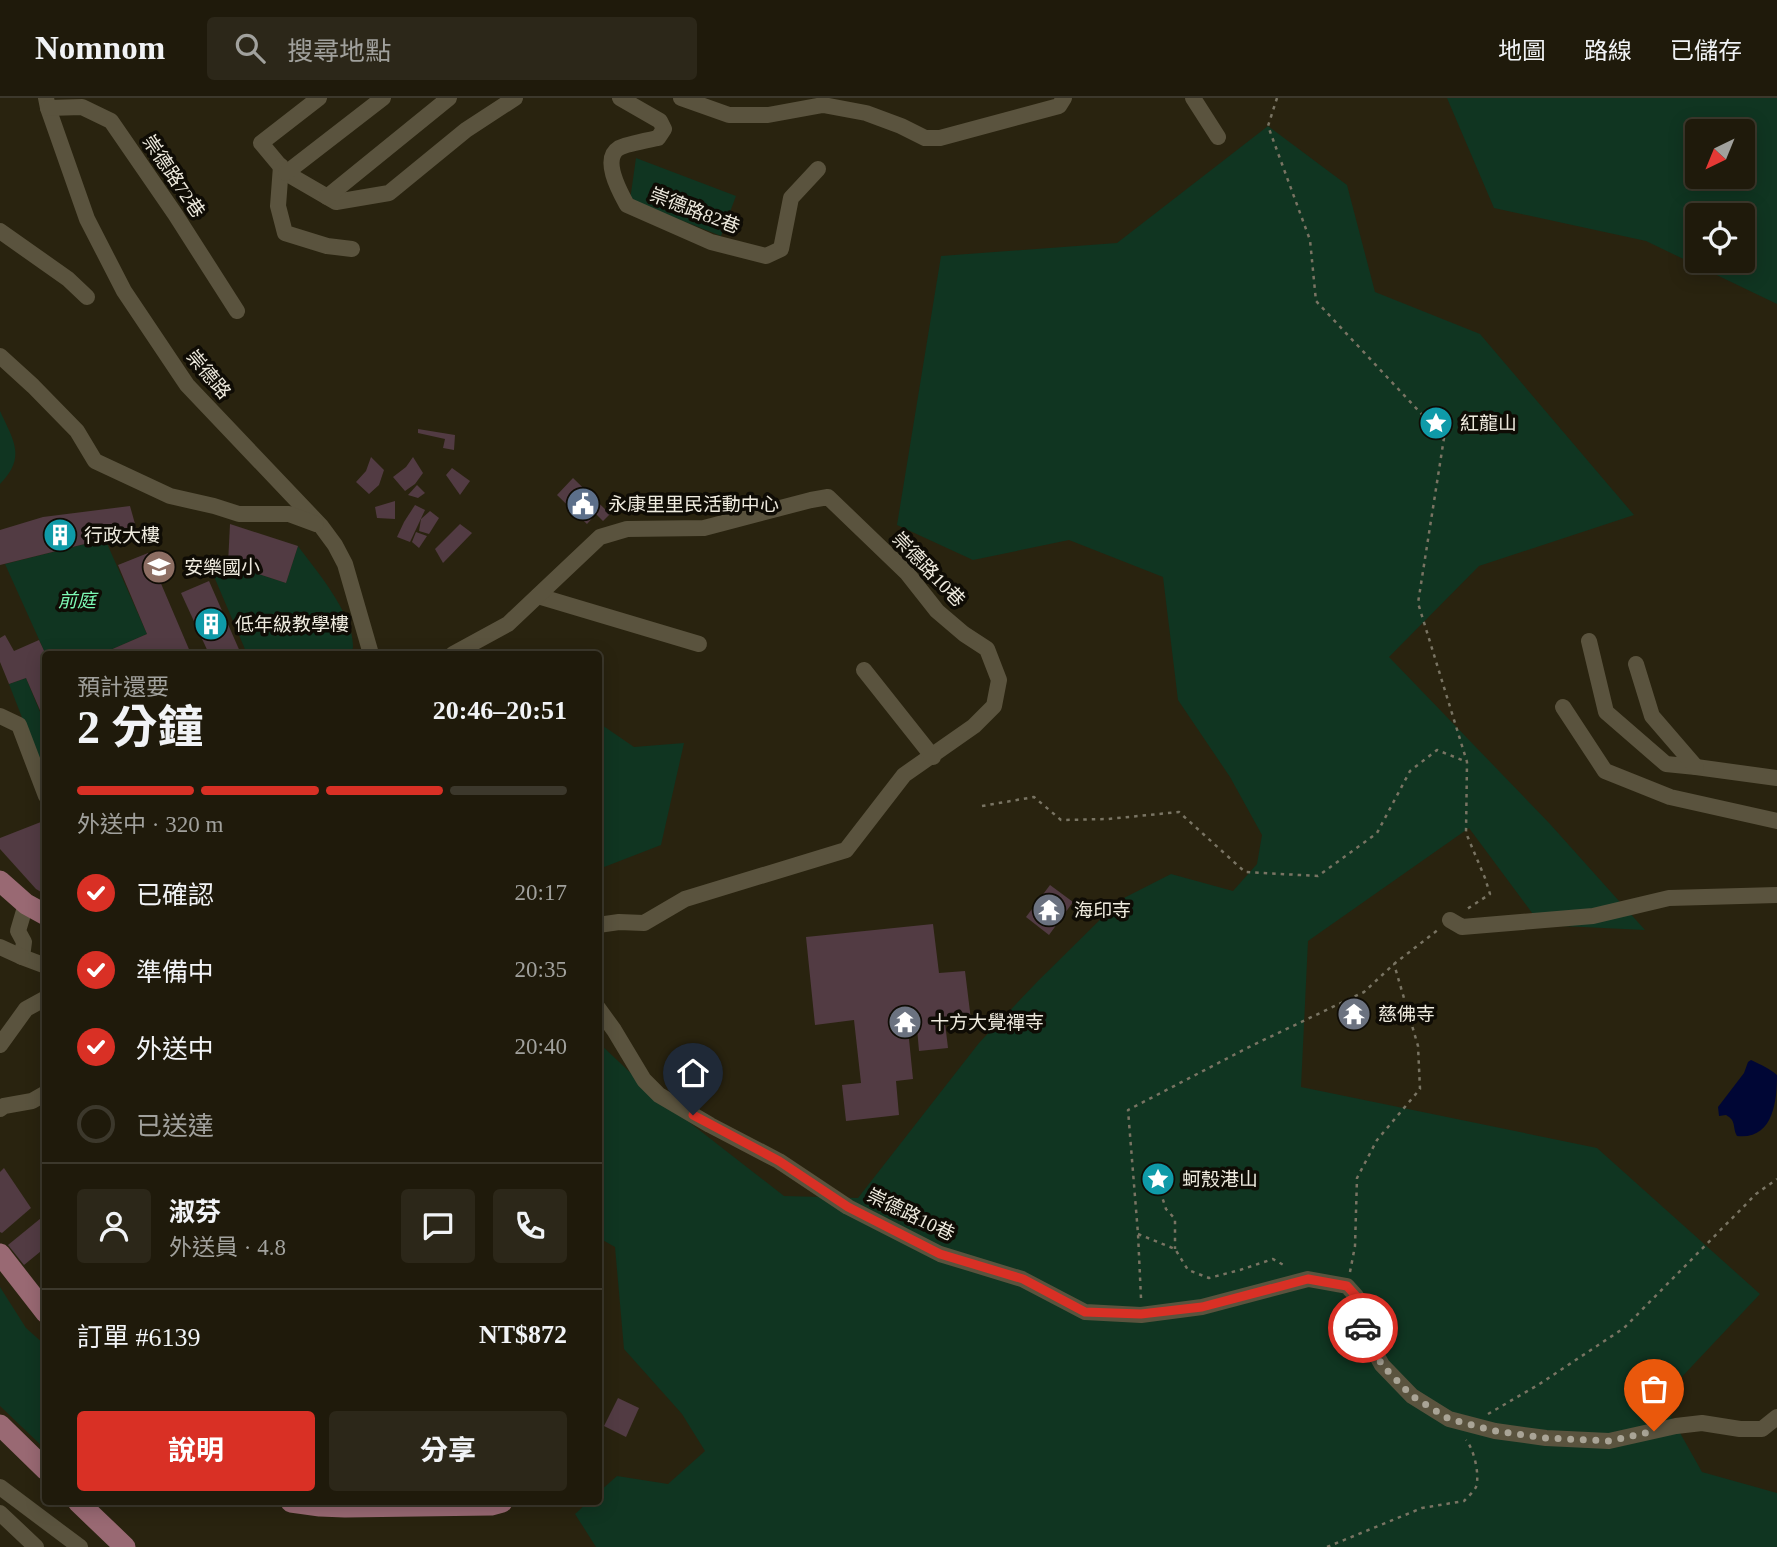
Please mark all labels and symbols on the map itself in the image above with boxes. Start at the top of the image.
north arrow [1685,119,1755,189]
street label: 崇德路72巷 [138,131,209,222]
street label: 崇德路82巷 [647,184,743,237]
street label: 崇德路 [182,346,235,403]
place icon: 紅龍山 [1417,404,1455,442]
place label: 紅龍山 [1460,413,1517,434]
public building icon: 永康里里民活動中心 [564,485,602,523]
place label: 永康里里民活動中心 [608,494,779,515]
building icon: 行政大樓 [41,516,79,554]
place label: 行政大樓 [84,525,160,546]
street label: 崇德路10巷 [888,528,969,611]
school or university icon: 安樂國小 [140,548,178,586]
place label: 安樂國小 [184,557,260,578]
park label: 前庭 [58,590,99,611]
building icon: 低年級教學樓 [192,605,230,643]
place label: 低年級教學樓 [235,614,349,635]
temple icon: 海印寺 [1030,891,1068,929]
place label: 海印寺 [1074,900,1131,921]
temple icon: 慈佛寺 [1335,995,1373,1033]
temple icon: 十方大覺禪寺 [886,1003,924,1041]
place label: 慈佛寺 [1378,1004,1435,1025]
place label: 十方大覺禪寺 [930,1012,1044,1033]
pin [663,1043,723,1115]
place icon: 蚵殼港山 [1139,1160,1177,1198]
place label: 蚵殼港山 [1182,1169,1258,1190]
street label: 崇德路10巷 [863,1184,958,1245]
courier [1328,1293,1398,1363]
pin [1624,1359,1684,1431]

